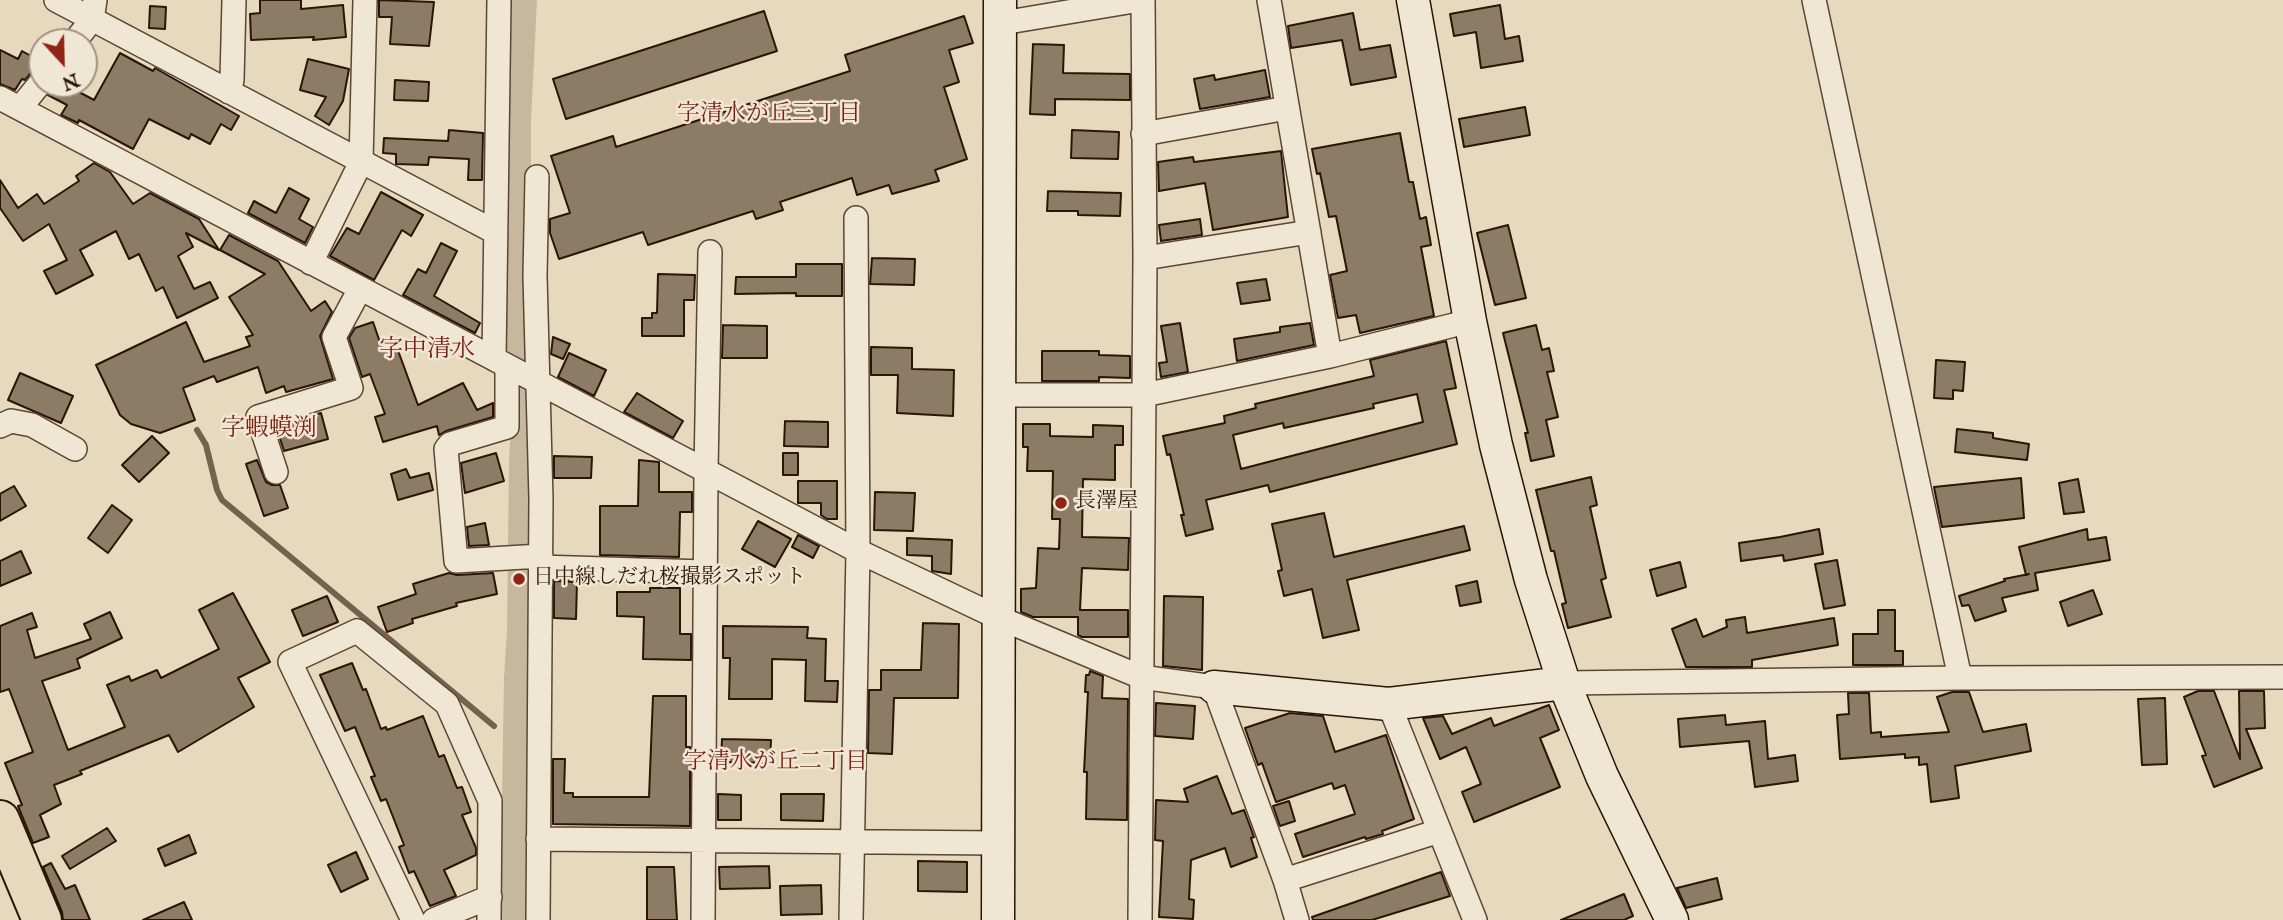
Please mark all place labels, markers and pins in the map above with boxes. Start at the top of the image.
place label: 長澤屋 [1075,490,1138,516]
marker: 長澤屋 [1053,495,1069,511]
place label: 日中線しだれ桜撮影スポット [533,566,806,592]
marker: 日中線しだれ桜撮影スポット [511,571,527,587]

